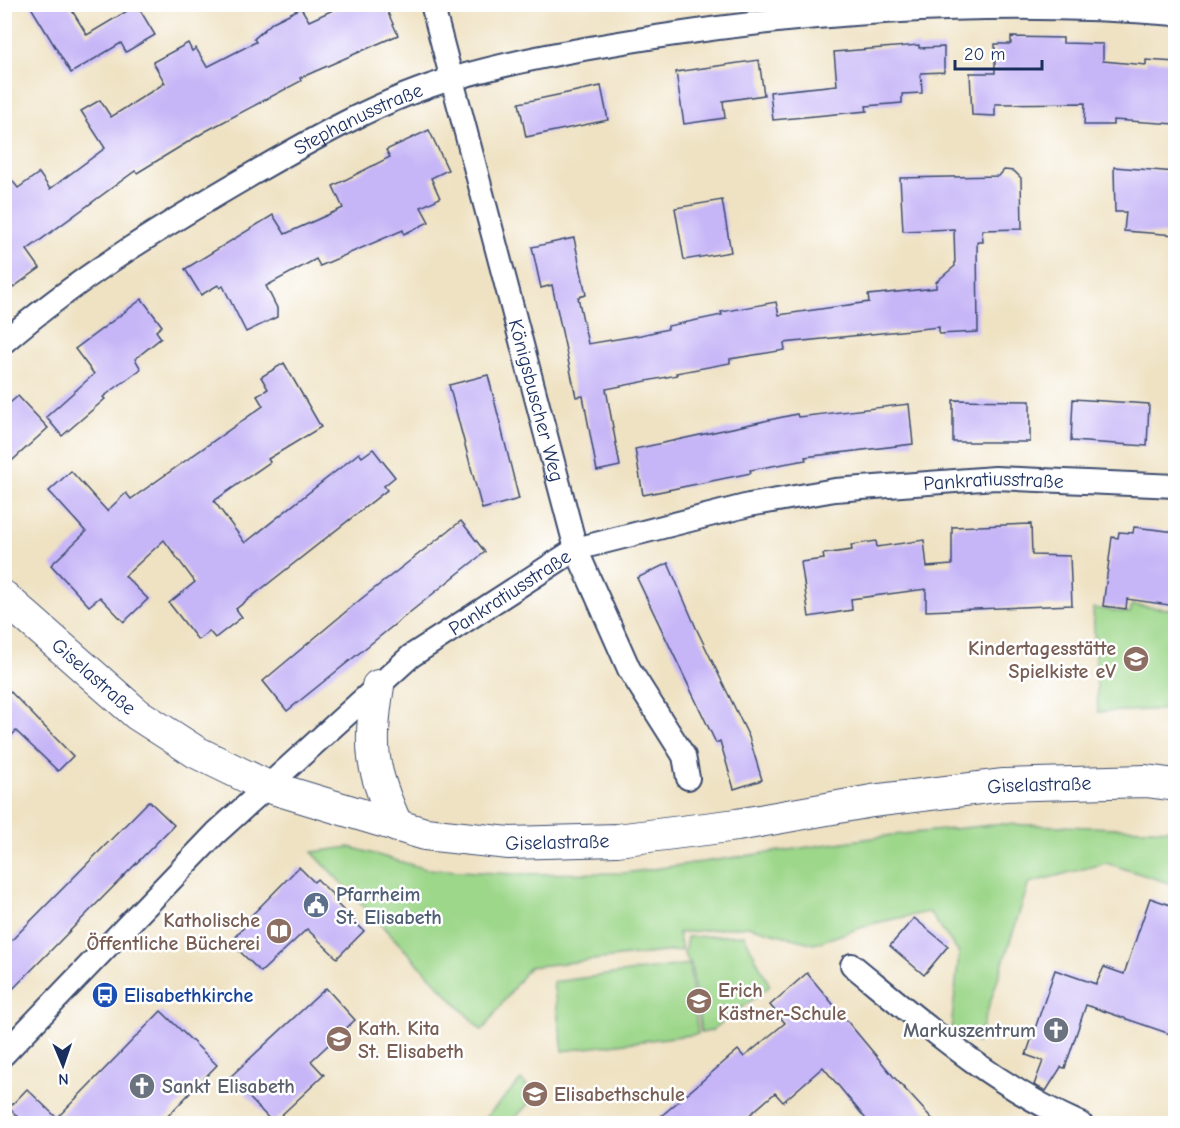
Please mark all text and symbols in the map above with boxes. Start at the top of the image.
scale bar [955,33,1042,71]
text: 20 m [964,44,1005,65]
street label: Stephanusstraße [290,78,426,159]
street label: Königsbuscher Weg [504,317,569,484]
street label: Pankratiusstraße [922,466,1064,495]
street label: Pankratiusstraße [444,544,575,640]
street label: Giselastraße [47,633,141,719]
place label: Kindertagesstätte Spielkiste eV [968,637,1116,683]
school or university icon: Kindertagesstätte Spielkiste eV [1121,644,1151,674]
street label: Giselastraße [986,771,1092,798]
street label: Giselastraße [505,829,610,855]
place label: Pfarrheim St. Elisabeth [336,883,442,929]
public building icon: Pfarrheim St. Elisabeth [301,890,331,920]
place label: Katholische Öffentliche Bücherei [87,909,260,955]
library icon: Katholische Öffentliche Bücherei [264,916,294,946]
place label: Erich Kästner-Schule [718,979,847,1025]
bus stop icon: Elisabethkirche [90,980,120,1010]
place label: Elisabethkirche [124,984,254,1007]
school or university icon: Erich Kästner-Schule [684,986,714,1016]
church icon: Markuszentrum [1041,1015,1071,1045]
place label: Kath. Kita St. Elisabeth [358,1017,464,1063]
place label: Markuszentrum [903,1019,1036,1042]
school or university icon: Kath. Kita St. Elisabeth [324,1024,354,1054]
north arrow [33,1035,93,1095]
text: N [58,1070,69,1088]
church icon: Sankt Elisabeth [127,1071,157,1101]
place label: Sankt Elisabeth [162,1075,295,1098]
school or university icon: Elisabethschule [520,1079,550,1109]
place label: Elisabethschule [554,1083,685,1106]

